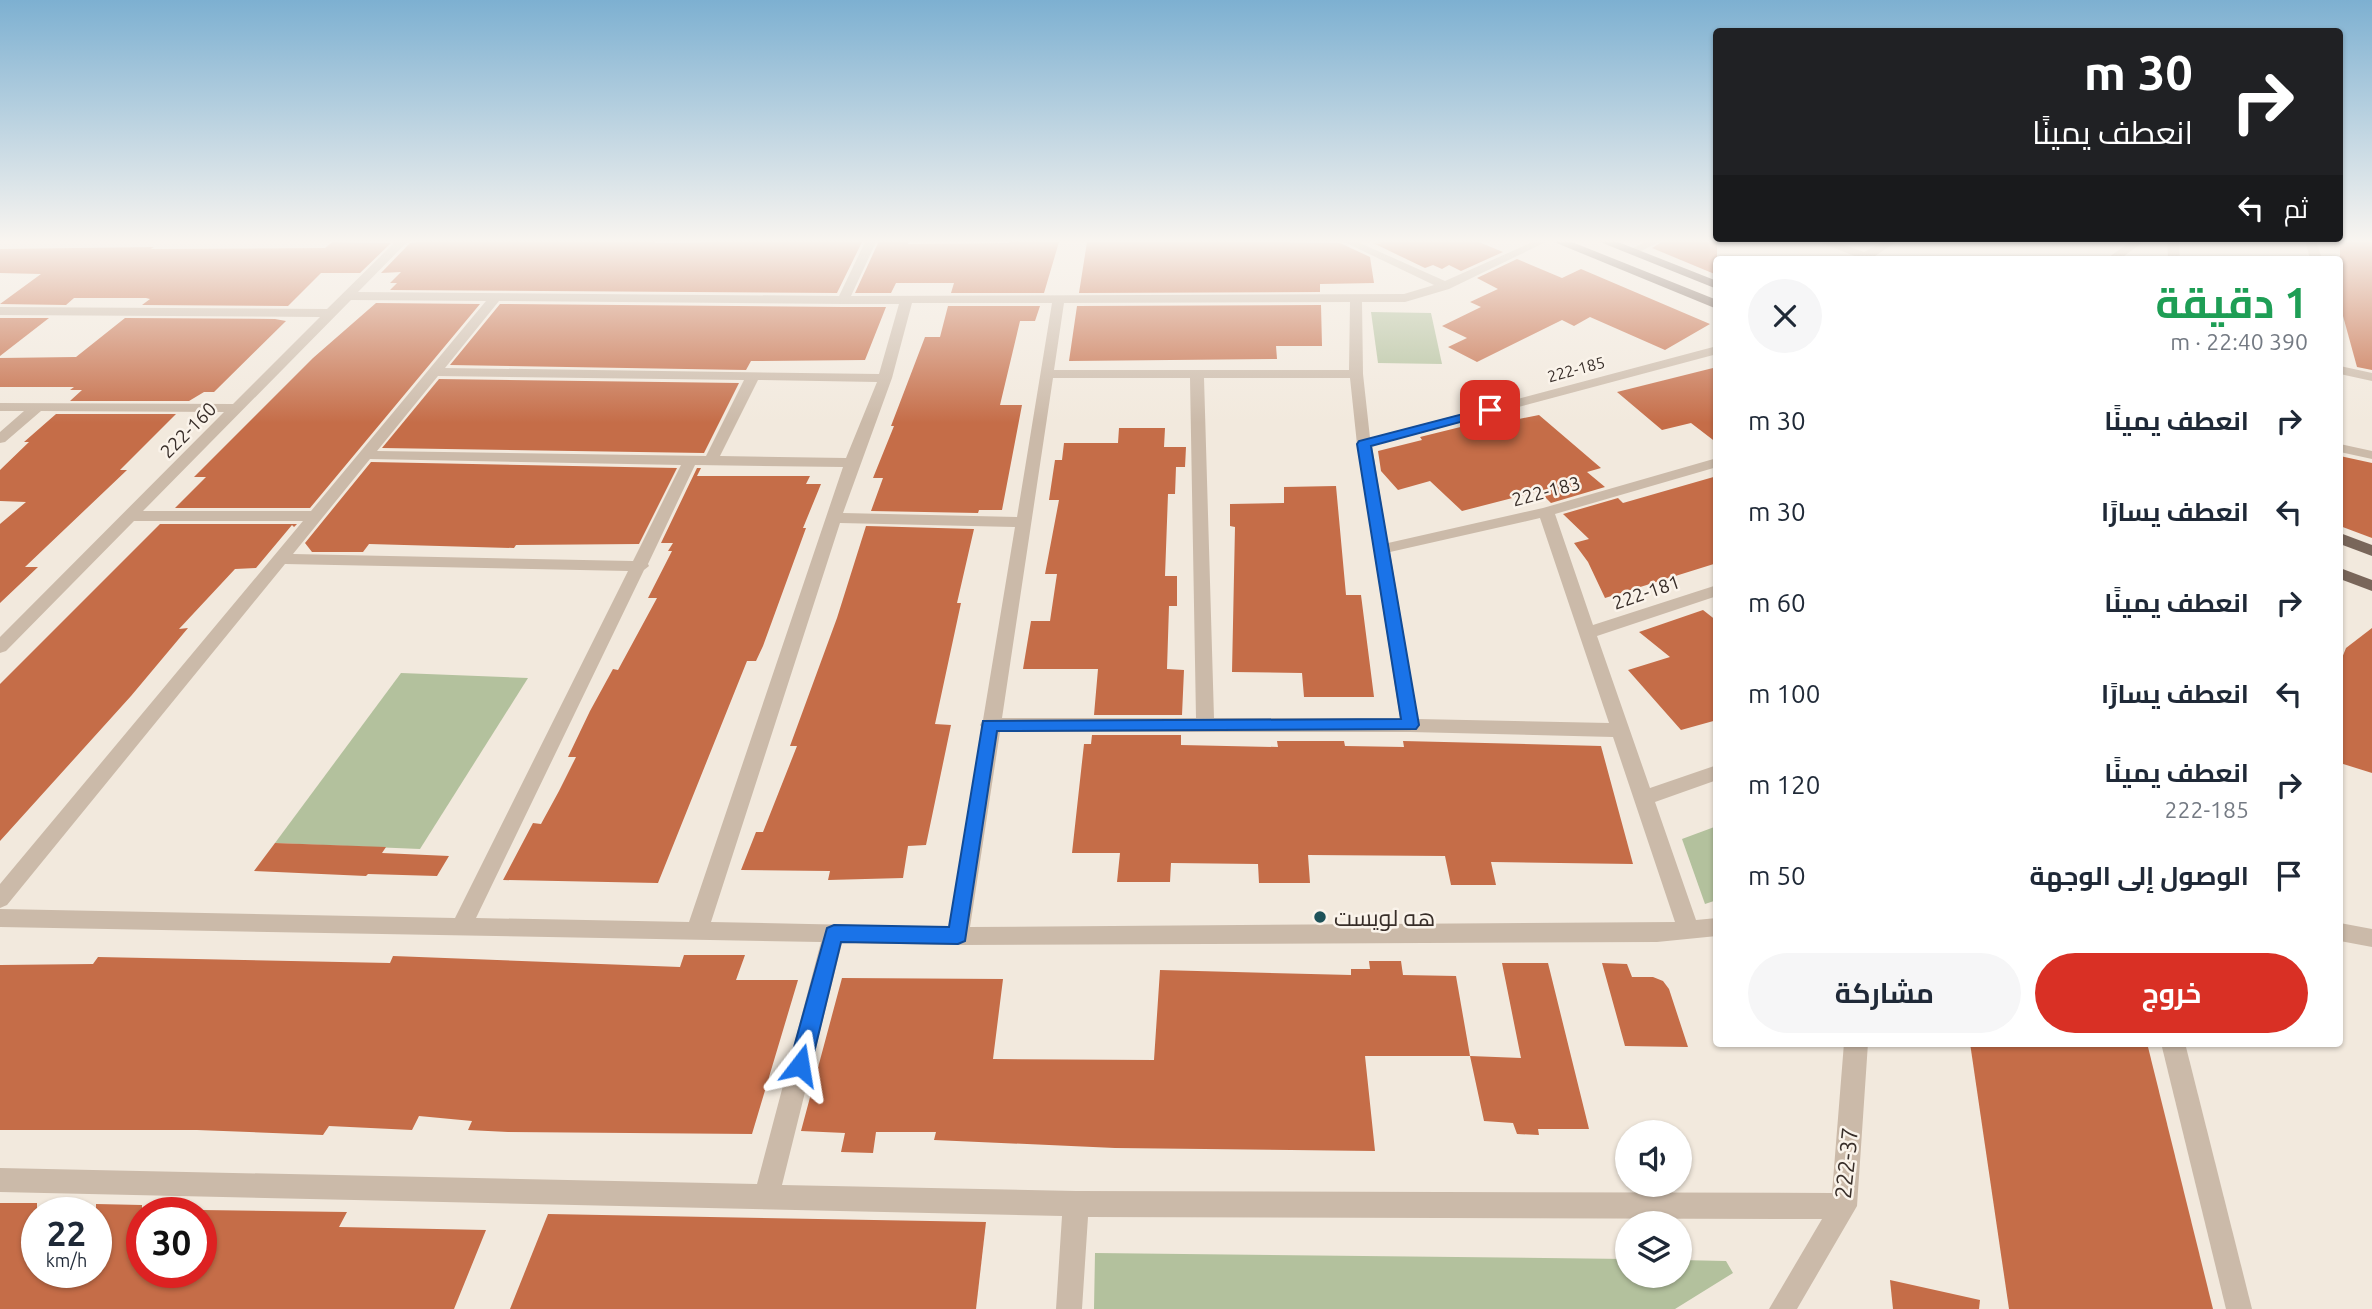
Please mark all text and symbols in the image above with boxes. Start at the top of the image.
text: 30 m [2084,44,2193,99]
icon: right [2217,56,2308,147]
text: انعطف يمينًا [2032,114,2193,150]
icon: left [2232,189,2270,227]
text: ثم [2284,194,2308,223]
button: close [1748,279,1822,353]
text: 1 دقيقة [2156,279,2308,326]
text: 390 m · 22:40 [2170,329,2308,354]
street label: 222-185 [1545,353,1607,385]
pin [1460,380,1520,440]
icon: arrive [1471,391,1509,429]
street label: 222-160 [156,398,220,462]
icon: right [2270,402,2308,440]
text: 30 m [1748,406,1806,435]
text: انعطف يمينًا [2104,406,2249,435]
street label: 222-183 [1509,471,1583,511]
icon: left [2270,493,2308,531]
text: 30 m [1748,497,1806,526]
text: انعطف يسارًا [2101,497,2249,526]
street label: 222-181 [1609,570,1683,614]
icon: right [2270,584,2308,622]
text: 60 m [1748,588,1806,617]
text: انعطف يمينًا [2104,588,2249,617]
icon: left [2270,675,2308,713]
text: 100 m [1748,679,1820,708]
text: انعطف يسارًا [2101,679,2249,708]
text: انعطف يمينًا [2104,758,2249,787]
icon: right [2270,766,2308,804]
text: 120 m [1748,770,1820,799]
text: 222-185 [2165,797,2249,822]
icon: arrive [2270,857,2308,895]
text: 50 m [1748,861,1806,890]
text: الوصول إلى الوجهة [2030,861,2249,890]
place label: هه لويست [1334,905,1435,931]
marker: هه لويست [1312,909,1328,925]
button: مشاركة [1748,953,2021,1033]
button: خروج [2035,953,2308,1033]
position arrow [763,1028,837,1102]
map controls [1615,1120,1692,1288]
button: sound [1615,1120,1692,1197]
street label: 222-37 [1830,1126,1862,1200]
speed limit sign: 30 [126,1197,217,1288]
button: layers [1615,1211,1692,1288]
text: 22 [47,1213,86,1253]
text: km/h [46,1250,87,1270]

